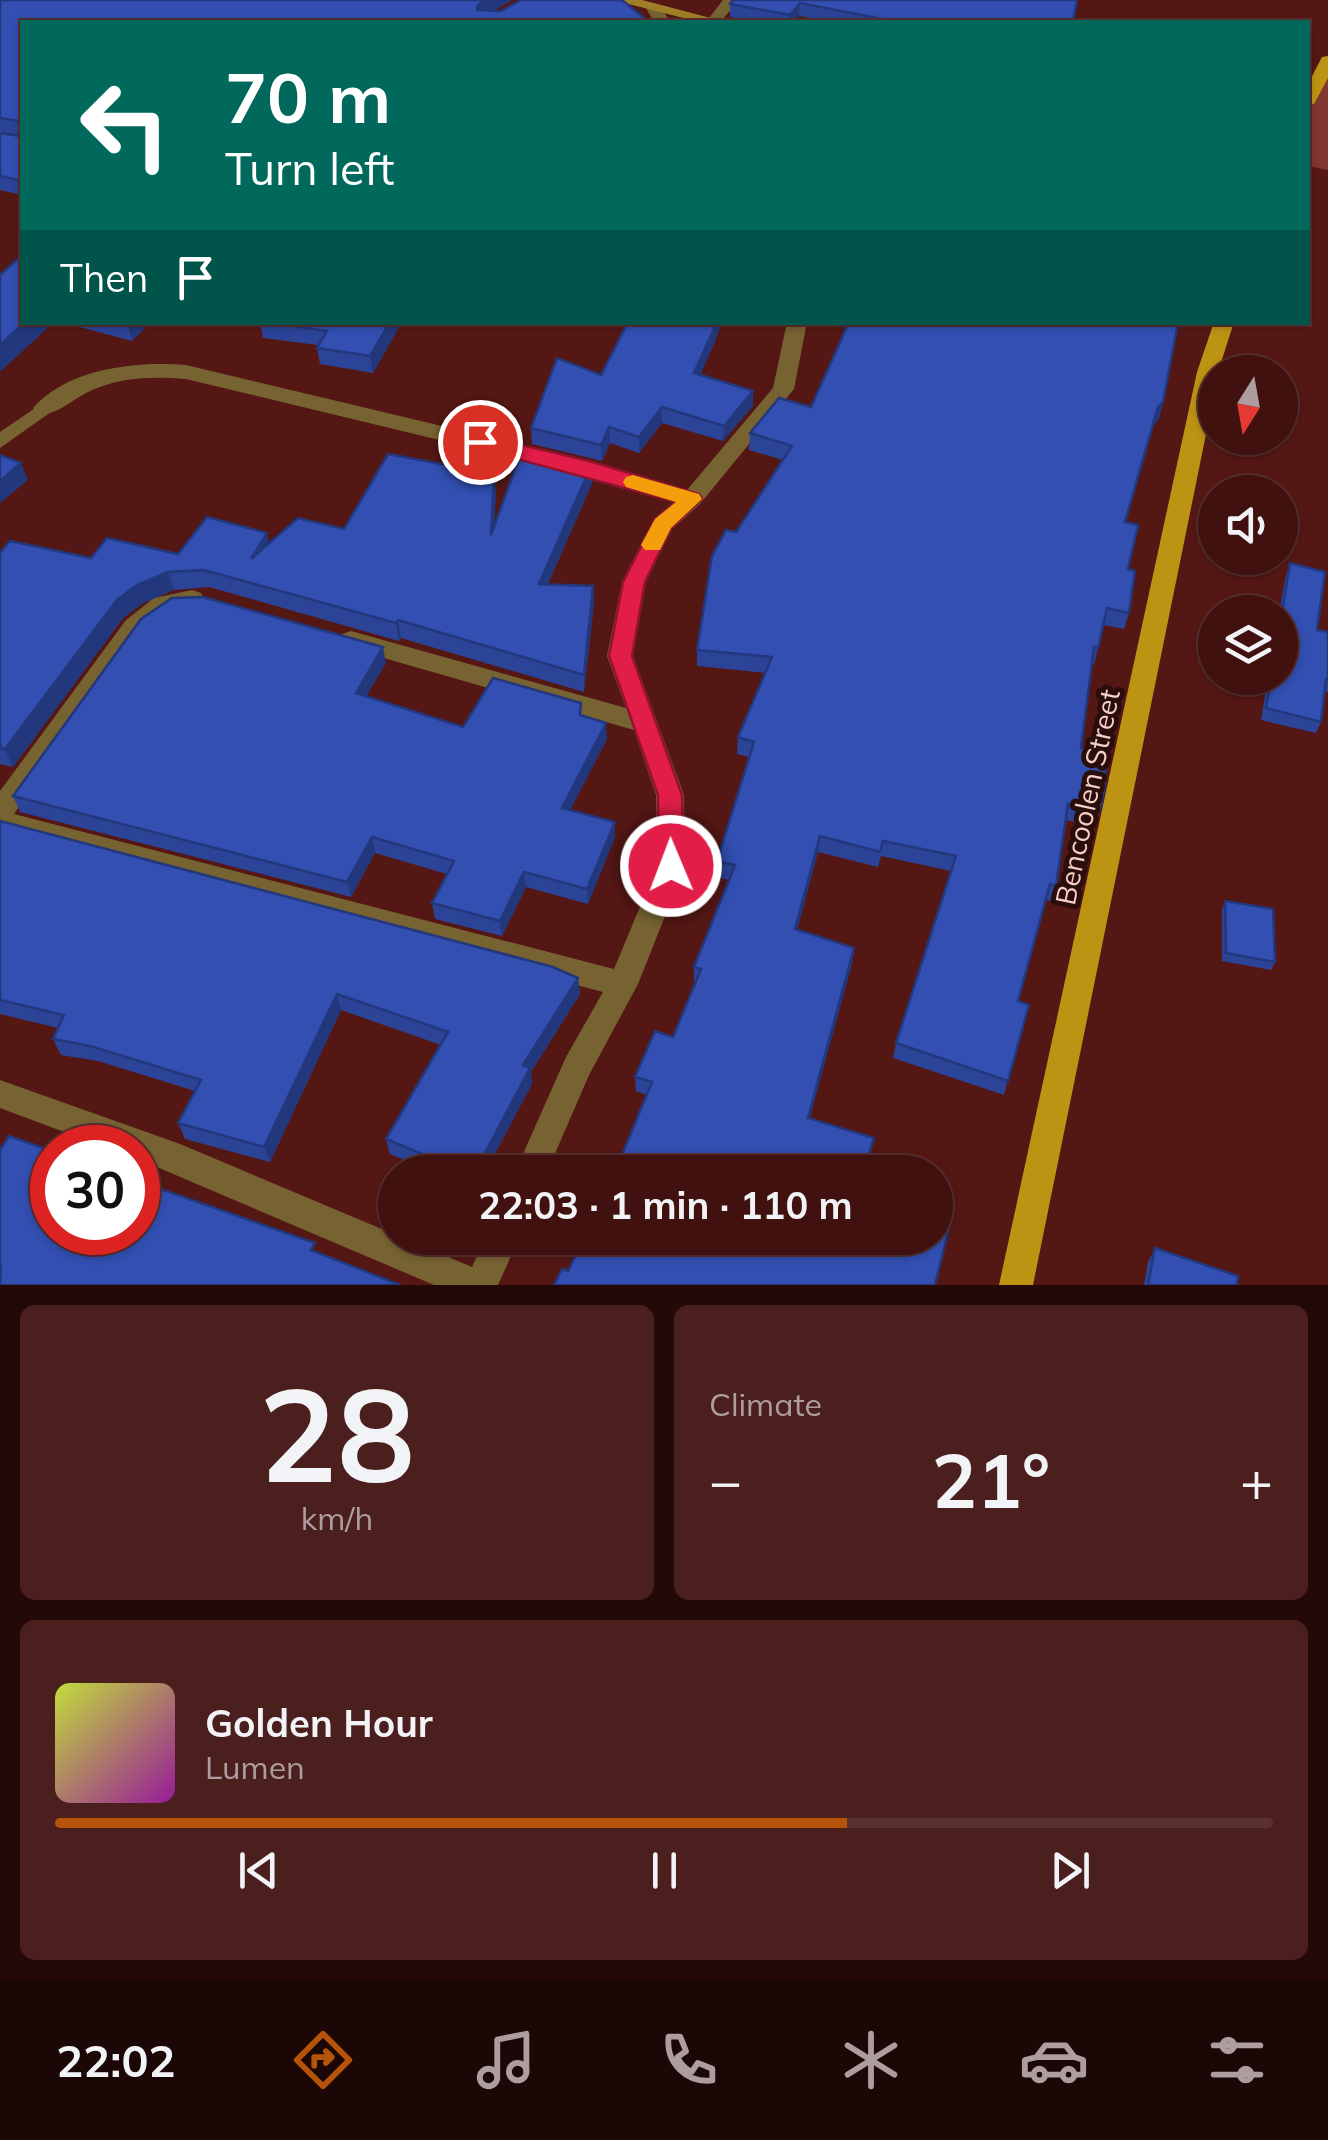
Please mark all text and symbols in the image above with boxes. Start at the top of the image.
text: 70 m [225,53,391,141]
icon: left [60,60,190,190]
text: Turn left [225,140,394,196]
icon: arrive [168,250,223,305]
text: Then [60,254,148,302]
north arrow [1198,355,1298,455]
map controls [1198,355,1298,695]
pin [438,400,523,485]
icon: arrive [453,415,508,470]
button: sound [1198,475,1298,575]
button: layers [1198,595,1298,695]
street label: Bencoolen Street [1047,686,1127,908]
position arrow [619,814,723,918]
speed limit sign: 30 [30,1125,160,1255]
text: 22:03 · 1 min · 110 m [478,1181,853,1229]
text: 28 [259,1351,415,1515]
text: Climate [709,1384,822,1424]
text: 21° [932,1433,1050,1527]
text: − [709,1446,742,1515]
text: + [1240,1446,1273,1515]
text: km/h [301,1498,373,1538]
text: Golden Hour [205,1699,433,1747]
text: Lumen [205,1747,305,1787]
icon: previous [231,1843,286,1898]
icon: pause [637,1843,692,1898]
icon: next [1043,1843,1098,1898]
icon: directions [288,2025,358,2095]
icon: music [471,2025,541,2095]
icon: phone [654,2025,724,2095]
icon: climate [836,2025,906,2095]
icon: car [1019,2025,1089,2095]
icon: filters [1202,2025,1272,2095]
text: 22:02 [56,2032,176,2088]

